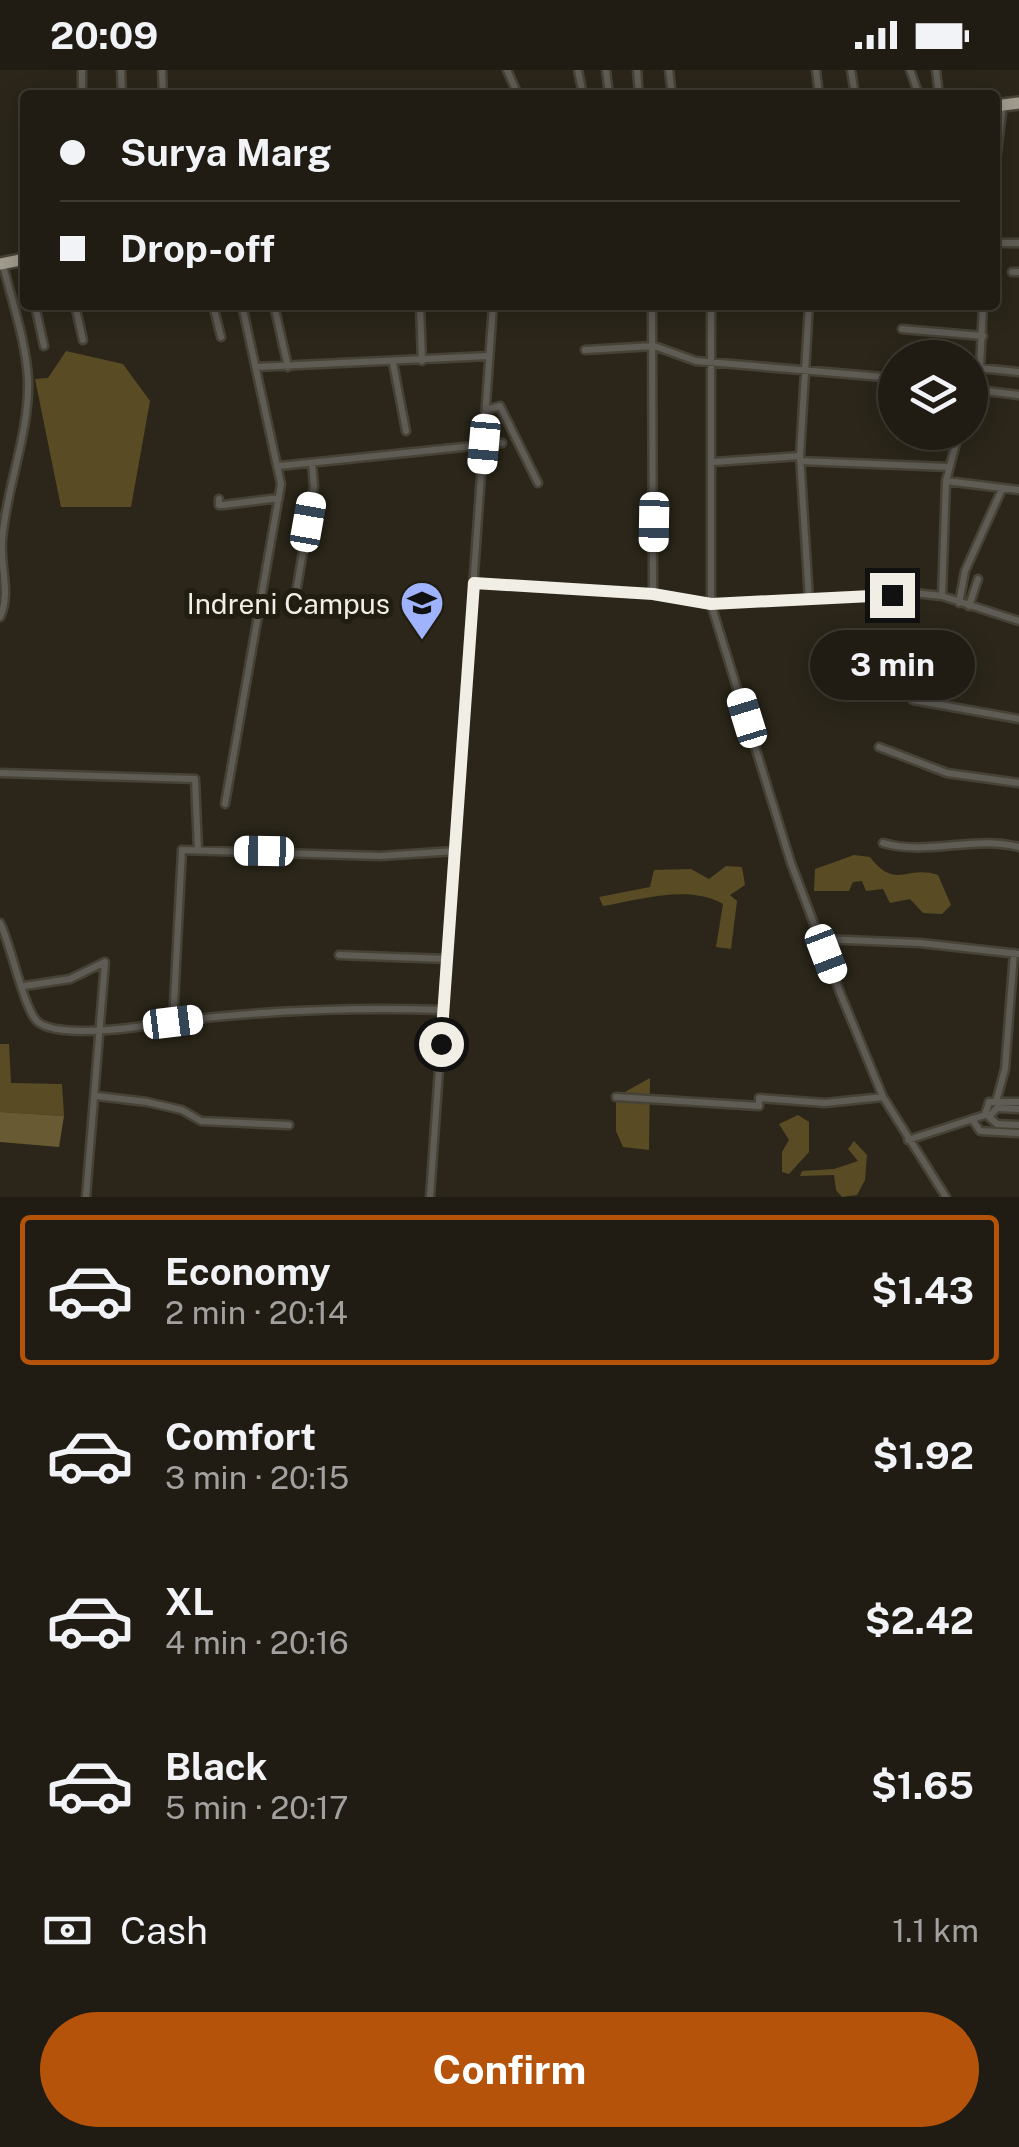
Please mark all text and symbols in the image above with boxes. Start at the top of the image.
text: 20:09 [50,13,158,58]
text: Surya Marg [120,130,331,175]
text: Drop-off [120,226,275,271]
map controls [878,340,988,450]
button: layers [878,340,988,450]
car [466,413,502,475]
car [288,490,328,554]
car [638,492,670,552]
route end [870,573,915,618]
school or university icon: Indreni Campus [399,580,445,641]
place label: Indreni Campus [187,587,390,620]
callout: 3 min [810,630,974,700]
text: 3 min [850,646,935,683]
car [724,685,770,751]
car [234,835,294,867]
car [801,921,851,987]
car [141,1003,205,1041]
route start [419,1022,464,1067]
icon: car [45,1245,135,1335]
text: Economy [165,1249,331,1294]
text: $1.43 [872,1268,974,1313]
text: 2 min · 20:14 [165,1294,348,1331]
icon: car [45,1410,135,1500]
text: Comfort [165,1414,316,1459]
text: $1.92 [872,1433,974,1478]
text: 3 min · 20:15 [165,1459,349,1496]
icon: car [45,1575,135,1665]
text: XL [165,1579,214,1624]
text: $2.42 [865,1598,974,1643]
text: 4 min · 20:16 [165,1624,349,1661]
icon: car [45,1740,135,1830]
text: Black [165,1744,268,1789]
text: $1.65 [871,1763,974,1808]
text: 5 min · 20:17 [165,1789,348,1826]
icon: cash [40,1903,95,1958]
text: Cash [120,1908,208,1953]
text: 1.1 km [892,1912,979,1949]
button: Confirm [40,2012,979,2127]

